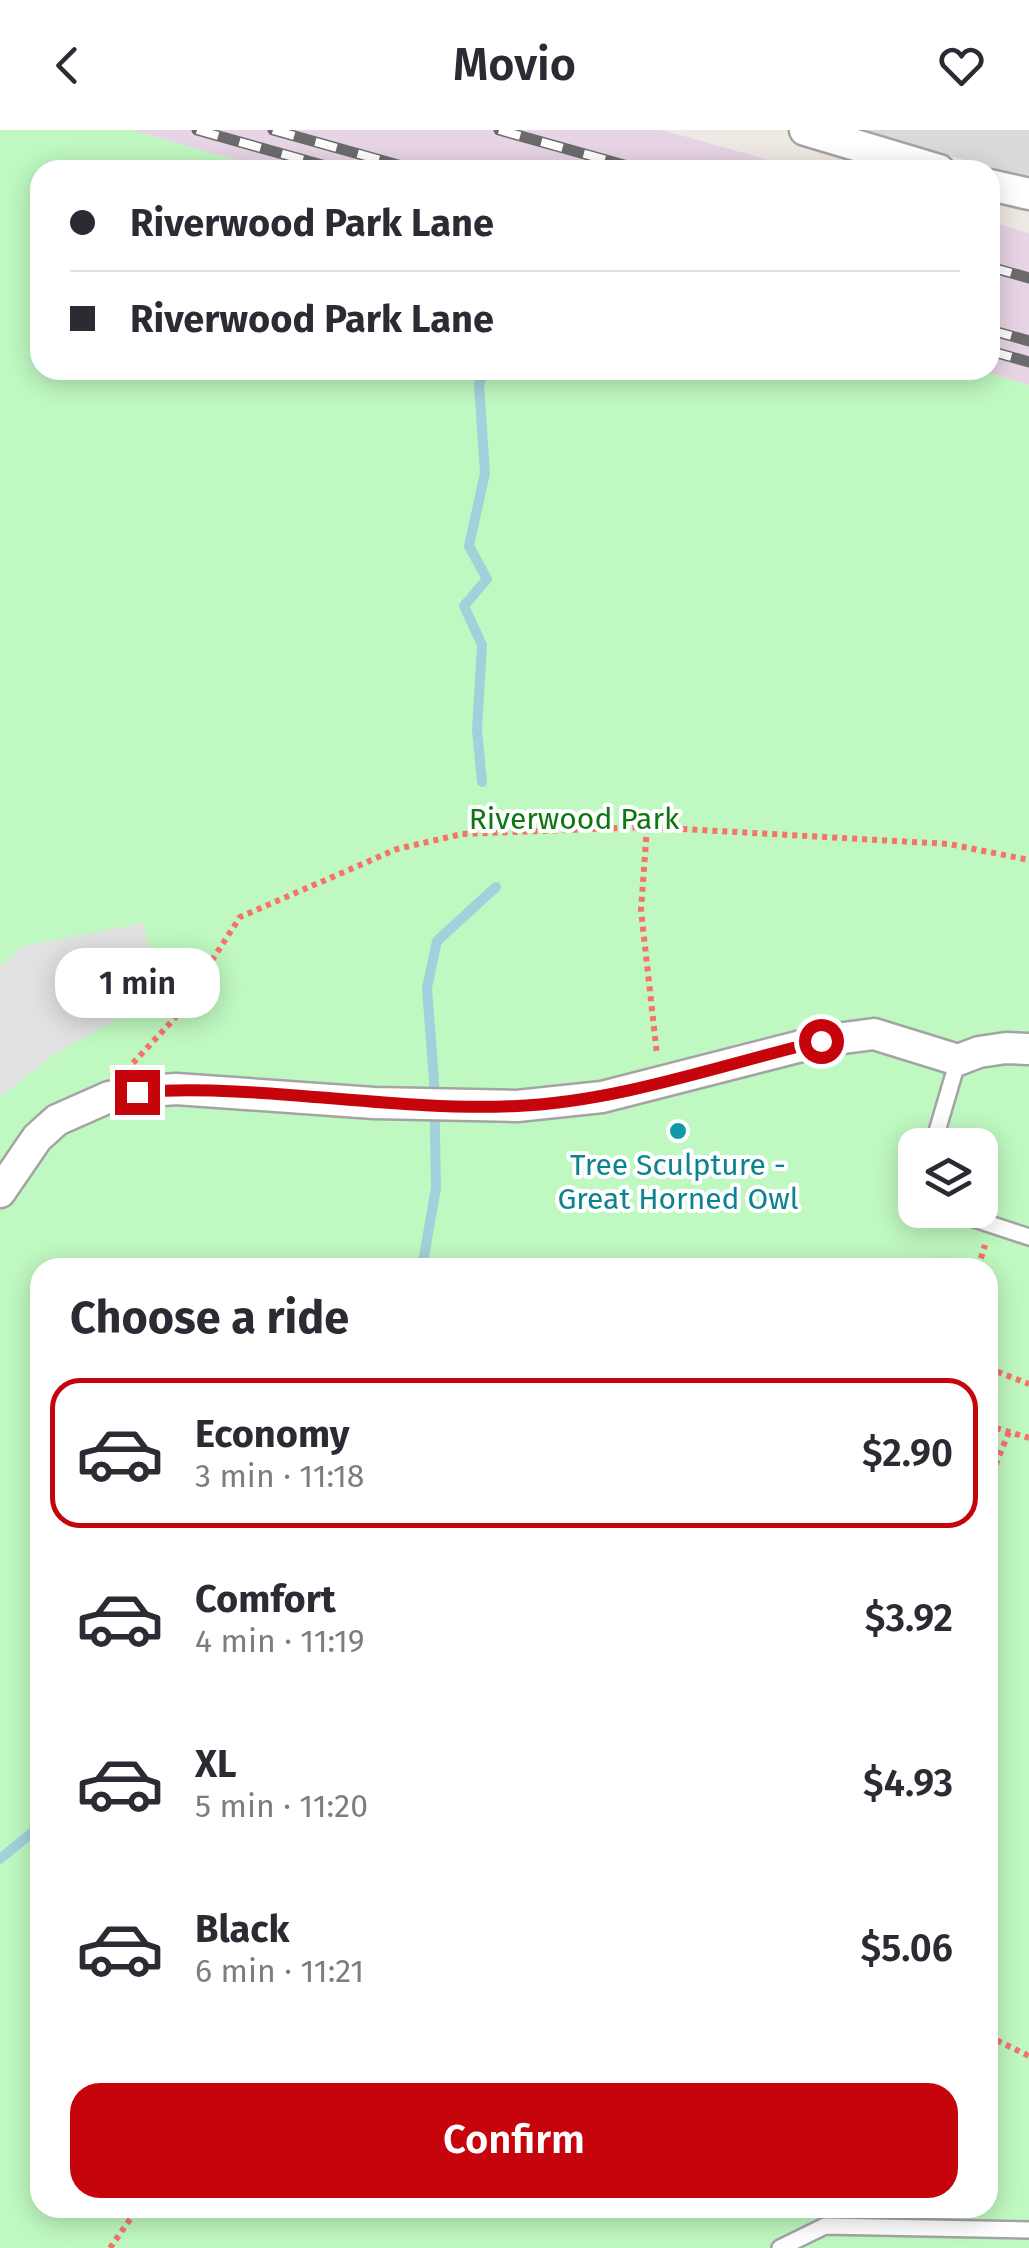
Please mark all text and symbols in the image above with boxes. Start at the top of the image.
icon: back [40,38,95,93]
text: Movio [453,38,576,92]
icon: heart [934,38,989,93]
text: Riverwood Park Lane [130,200,494,246]
text: Riverwood Park Lane [130,296,494,342]
park label: Riverwood Park [469,801,680,837]
callout: 1 min [54,947,220,1017]
text: 1 min [99,964,176,1002]
route start [799,1019,844,1064]
route end [115,1070,160,1115]
marker: Tree Sculpture - Great Horned Owl [667,1120,689,1142]
map controls [898,1128,998,1228]
button: layers [898,1128,998,1228]
place label: Tree Sculpture - Great Horned Owl [557,1147,799,1217]
text: Choose a ride [70,1291,349,1345]
icon: car [75,1408,165,1498]
text: Economy [195,1411,350,1457]
text: $2.90 [862,1430,953,1476]
text: 3 min · 11:18 [195,1457,364,1495]
icon: car [75,1573,165,1663]
text: Comfort [195,1576,336,1622]
text: $3.92 [865,1595,953,1641]
text: 4 min · 11:19 [195,1622,365,1660]
icon: car [75,1738,165,1828]
text: XL [195,1741,237,1787]
text: $4.93 [863,1760,953,1806]
text: 5 min · 11:20 [195,1787,368,1825]
icon: car [75,1903,165,1993]
text: Black [195,1906,290,1952]
text: $5.06 [861,1925,953,1971]
text: 6 min · 11:21 [195,1952,364,1990]
button: Confirm [70,2083,958,2198]

